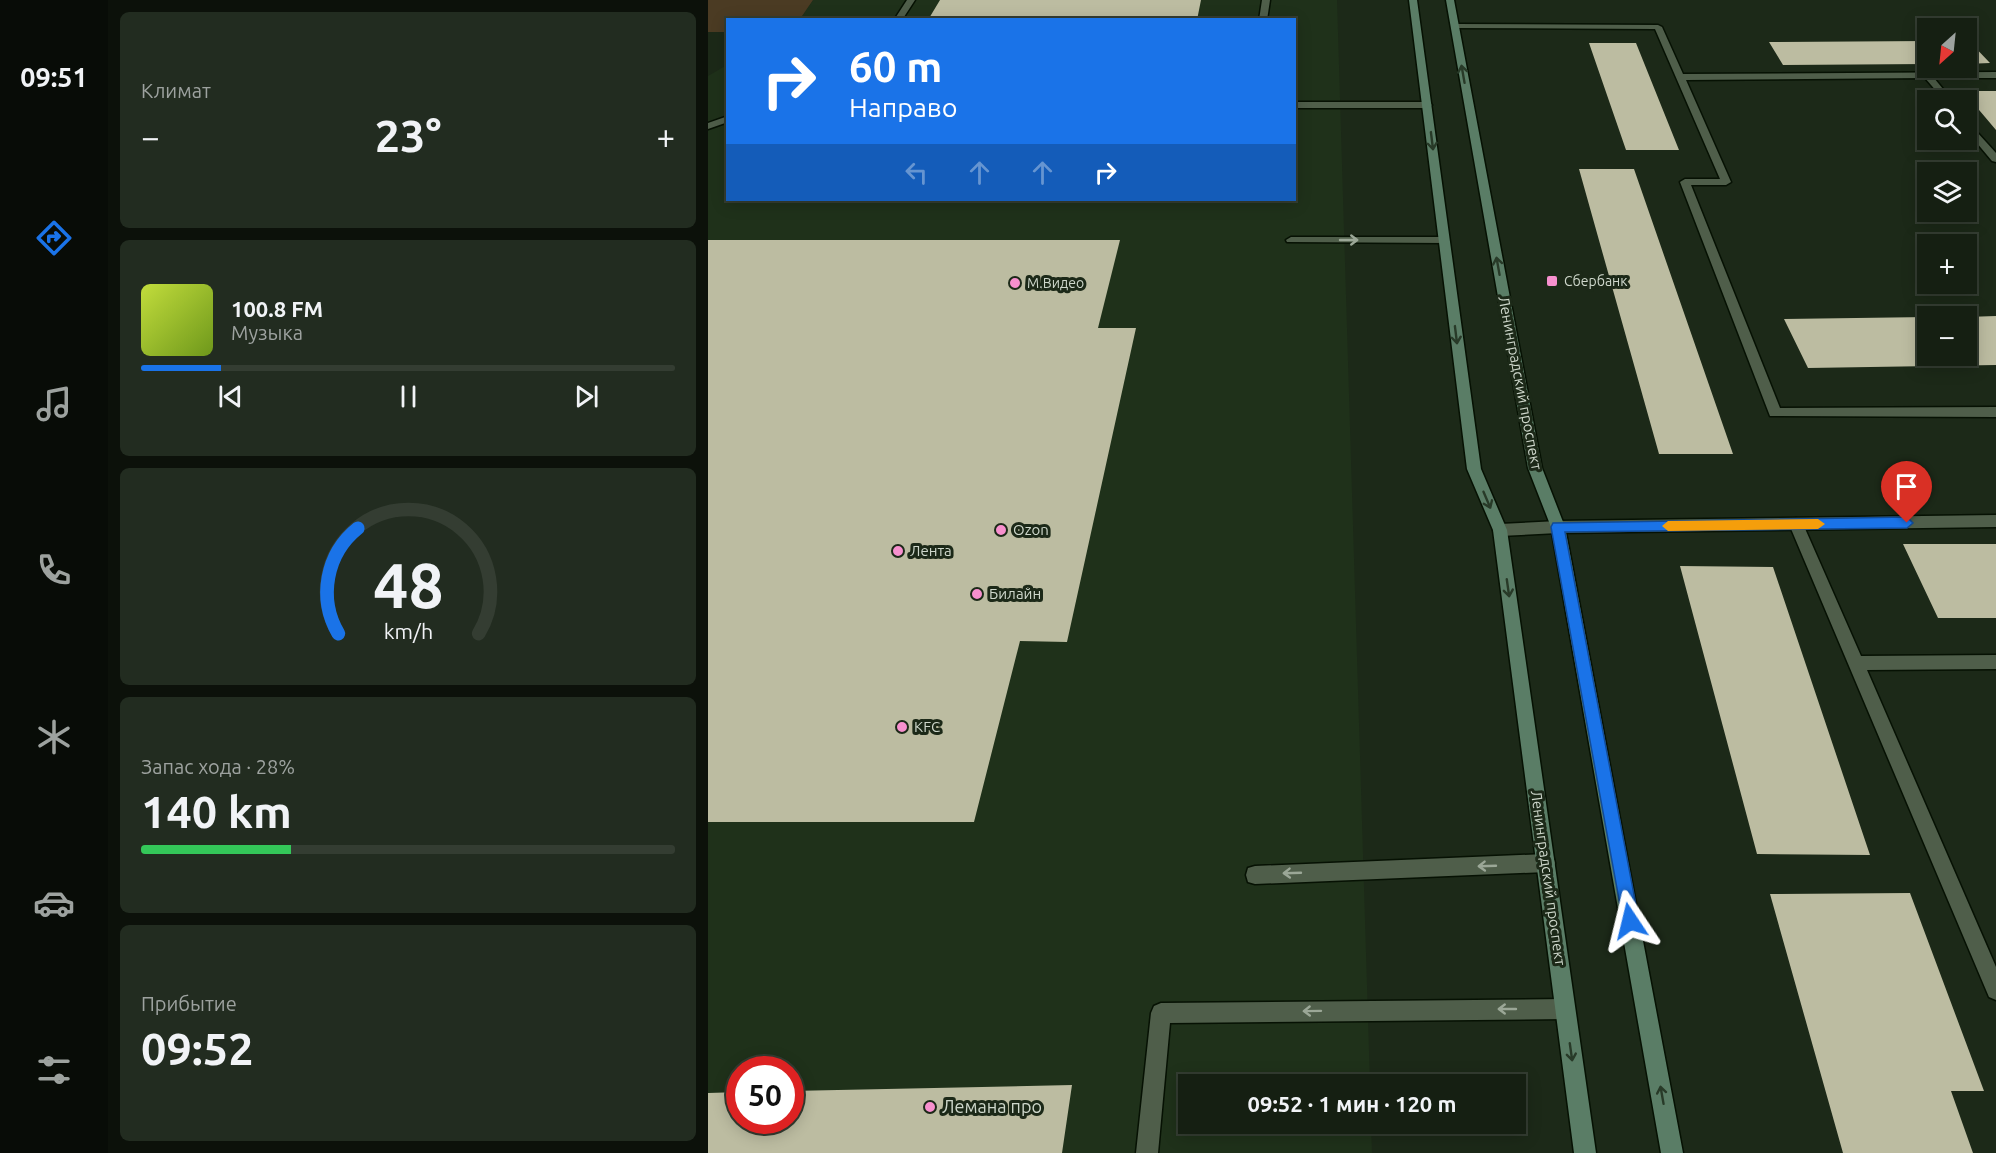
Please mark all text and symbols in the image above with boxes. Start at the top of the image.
north arrow [1917,18,1977,78]
map controls [1917,18,1977,366]
icon: right [750,42,828,120]
text: 60 m [849,43,943,90]
text: 09:51 [20,62,88,92]
one-way arrow [1457,64,1468,84]
text: Климат [141,79,211,102]
button: search [1917,90,1977,150]
text: Направо [849,92,958,122]
text: 23° [375,110,441,161]
text: − [141,118,160,155]
text: + [656,118,675,155]
one-way arrow [1426,131,1437,151]
icon: left [900,156,933,189]
icon: ahead [963,156,996,189]
icon: ahead [1026,156,1059,189]
icon: right [1089,156,1122,189]
button: layers [1917,162,1977,222]
icon: directions [33,217,75,259]
one-way arrow [1339,234,1359,246]
button: + [1917,234,1977,294]
one-way arrow [1492,256,1503,276]
place label: Сбербанк [1564,273,1627,289]
marker: Сбербанк [1545,274,1559,288]
place label: М.Видео [1027,275,1084,291]
marker: М.Видео [1008,276,1022,290]
street label: Ленинградский проспект [1495,295,1546,472]
text: 100.8 FM [231,296,323,321]
button: − [1917,306,1977,366]
text: Музыка [231,321,303,344]
one-way arrow [1451,324,1462,344]
icon: previous [214,380,247,413]
icon: pause [392,380,425,413]
icon: next [570,380,603,413]
icon: music [33,383,75,425]
pin [1881,461,1932,523]
icon: arrive [1890,470,1923,503]
one-way arrow [1482,490,1493,508]
place label: Ozon [1013,521,1049,538]
marker: Ozon [994,523,1008,537]
place label: Лента [910,542,952,559]
marker: Лента [891,544,905,558]
icon: phone [33,549,75,591]
text: 48 [373,550,443,620]
one-way arrow [1503,578,1514,598]
place label: Билайн [989,585,1041,602]
marker: Билайн [970,587,984,601]
text: km/h [383,619,433,643]
icon: climate [33,716,75,758]
place label: KFC [914,718,940,735]
marker: KFC [895,720,909,734]
text: Запас хода · 28% [141,755,295,778]
text: 140 km [141,786,292,837]
street label: Ленинградский проспект [1528,789,1569,967]
one-way arrow [1478,860,1498,871]
one-way arrow [1283,868,1303,879]
icon: car [33,882,75,924]
position arrow [1598,889,1662,953]
text: Прибытие [141,992,237,1015]
one-way arrow [1497,1003,1517,1015]
one-way arrow [1302,1006,1322,1017]
text: 09:52 [141,1023,254,1074]
one-way arrow [1566,1042,1577,1061]
icon: filters [33,1049,75,1091]
speed limit sign: 50 [726,1056,804,1134]
one-way arrow [1656,1086,1667,1106]
text: 09:52 · 1 мин · 120 m [1248,1091,1456,1116]
place label: Лемана про [942,1096,1042,1116]
marker: Лемана про [923,1100,937,1114]

